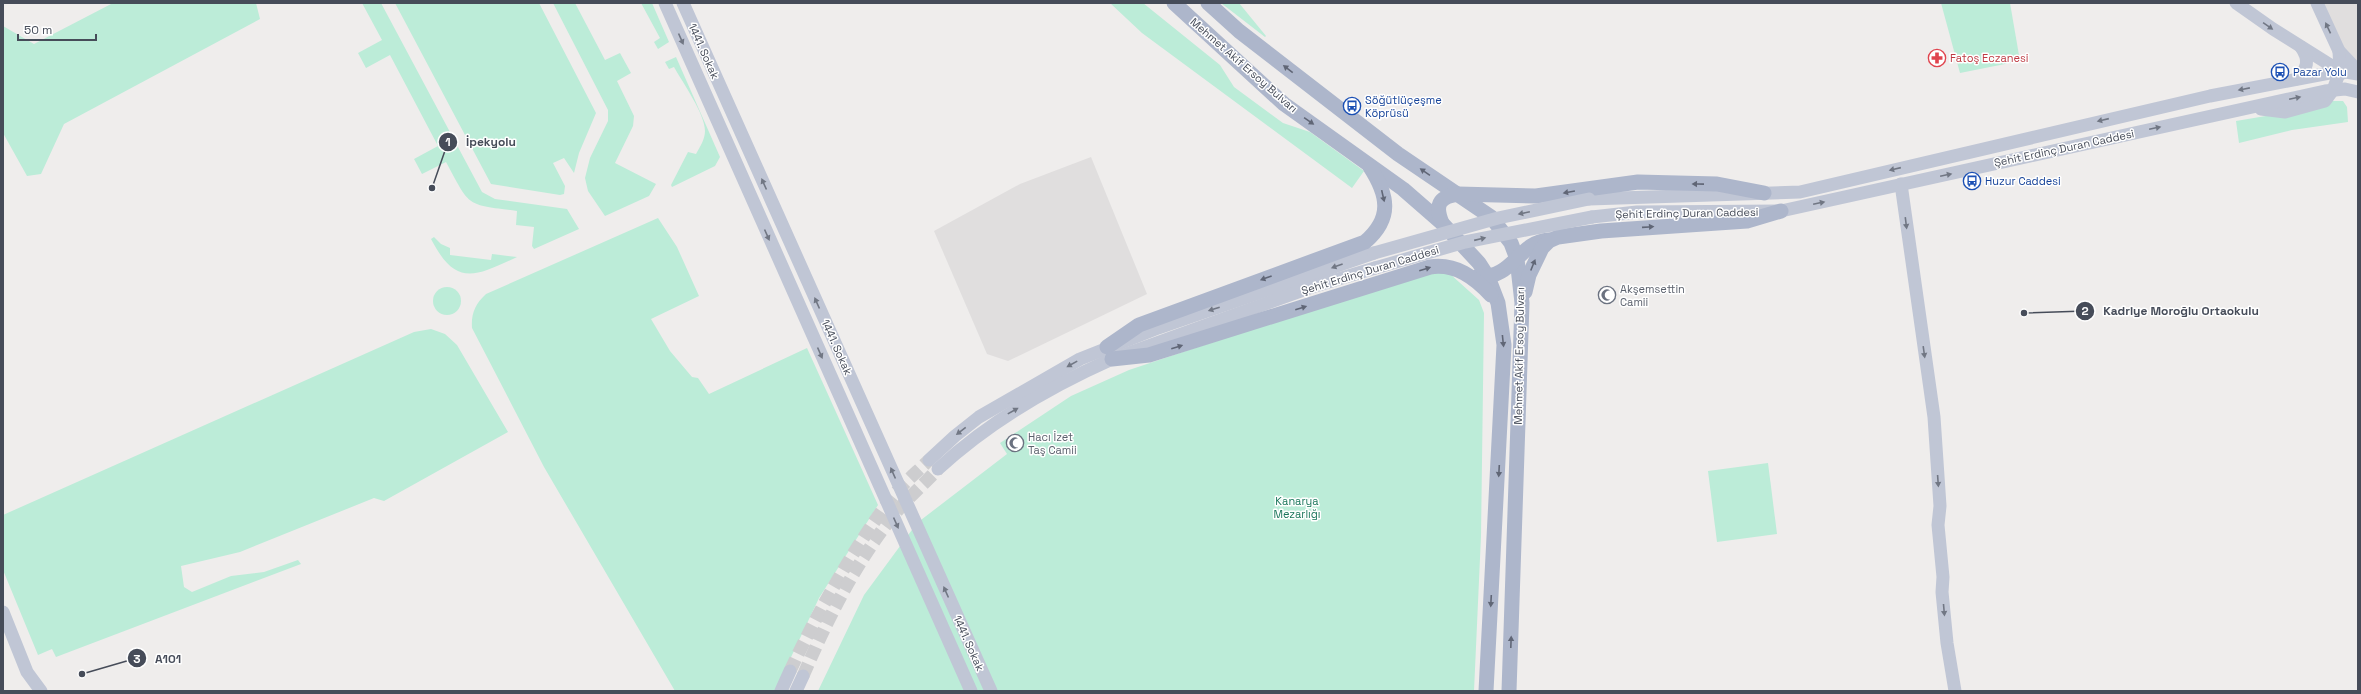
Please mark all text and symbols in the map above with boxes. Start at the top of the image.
street label: Mehmet Akif Ersoy Bulvarı [1188,15,1300,115]
scale bar [18,16,96,42]
street label: 1441. Sokak [686,21,723,81]
text: 50 m [24,22,52,38]
one-way arrow [2262,22,2273,30]
one-way arrow [2325,22,2331,33]
one-way arrow [678,33,684,44]
pharmacy icon: Fatoş Eczanesi [1927,48,1947,68]
place label: Fatoş Eczanesi [1950,51,2029,65]
bus stop icon: Pazar Yolu [2270,62,2290,82]
one-way arrow [1283,64,1294,73]
place label: Pazar Yolu [2293,65,2347,79]
one-way arrow [2237,86,2250,92]
place label: Söğütlüçeşme Köprüsü [1365,93,1442,120]
one-way arrow [2289,94,2301,100]
bus stop icon: Söğütlüçeşme Köprüsü [1342,96,1362,116]
one-way arrow [1303,117,1314,125]
one-way arrow [2097,118,2109,124]
one-way arrow [2148,125,2161,131]
street label: Şehit Erdinç Duran Caddesi [1993,126,2136,170]
callout: İpekyolu [438,130,524,154]
text: 1 [445,134,451,150]
text: İpekyolu [466,134,516,150]
one-way arrow [1889,167,1901,173]
one-way arrow [1420,169,1431,176]
one-way arrow [1939,171,1952,177]
bus stop icon: Huzur Caddesi [1962,171,1982,191]
place label: Huzur Caddesi [1985,174,2061,188]
one-way arrow [761,179,767,190]
one-way arrow [1691,181,1704,187]
one-way arrow [1563,189,1575,195]
one-way arrow [1381,190,1387,202]
one-way arrow [1812,199,1825,205]
street label: Şehit Erdinç Duran Caddesi [1615,205,1759,221]
one-way arrow [1517,210,1530,216]
one-way arrow [1903,217,1909,229]
one-way arrow [1642,224,1654,231]
one-way arrow [764,229,770,240]
one-way arrow [1474,235,1486,241]
street label: Şehit Erdinç Duran Caddesi [1300,242,1441,298]
one-way arrow [1530,260,1536,271]
one-way arrow [1330,264,1342,270]
one-way arrow [1419,266,1431,272]
one-way arrow [1260,275,1272,281]
place label: Akşemsettin Camii [1620,282,1685,309]
mosque icon: Akşemsettin Camii [1597,285,1617,305]
street label: Mehmet Akif Ersoy Bulvarı [1511,287,1527,425]
one-way arrow [814,298,820,309]
callout: Kadriye Moroğlu Ortaokulu [2075,299,2267,323]
text: 2 [2081,303,2089,319]
text: Kadriye Moroğlu Ortaokulu [2103,303,2259,319]
one-way arrow [1295,305,1307,311]
one-way arrow [1208,306,1220,312]
street label: 1441. Sokak [819,317,856,377]
one-way arrow [1500,335,1507,348]
one-way arrow [1171,344,1183,350]
one-way arrow [1921,346,1927,358]
one-way arrow [817,348,823,359]
one-way arrow [1066,361,1078,367]
one-way arrow [1007,408,1019,415]
one-way arrow [955,427,966,435]
place label: Hacı İzet Taş Camii [1028,430,1077,457]
mosque icon: Hacı İzet Taş Camii [1005,433,1025,453]
one-way arrow [1495,465,1502,477]
one-way arrow [890,467,896,479]
one-way arrow [1934,475,1941,487]
park label: Kanarya Mezarlığı [1273,494,1321,521]
one-way arrow [893,517,899,529]
one-way arrow [943,586,949,597]
one-way arrow [1487,595,1494,607]
one-way arrow [1940,604,1947,617]
street label: 1441. Sokak [951,613,988,673]
one-way arrow [1507,636,1514,648]
callout: A101 [127,646,189,670]
text: 3 [133,651,141,667]
text: A101 [155,651,181,667]

